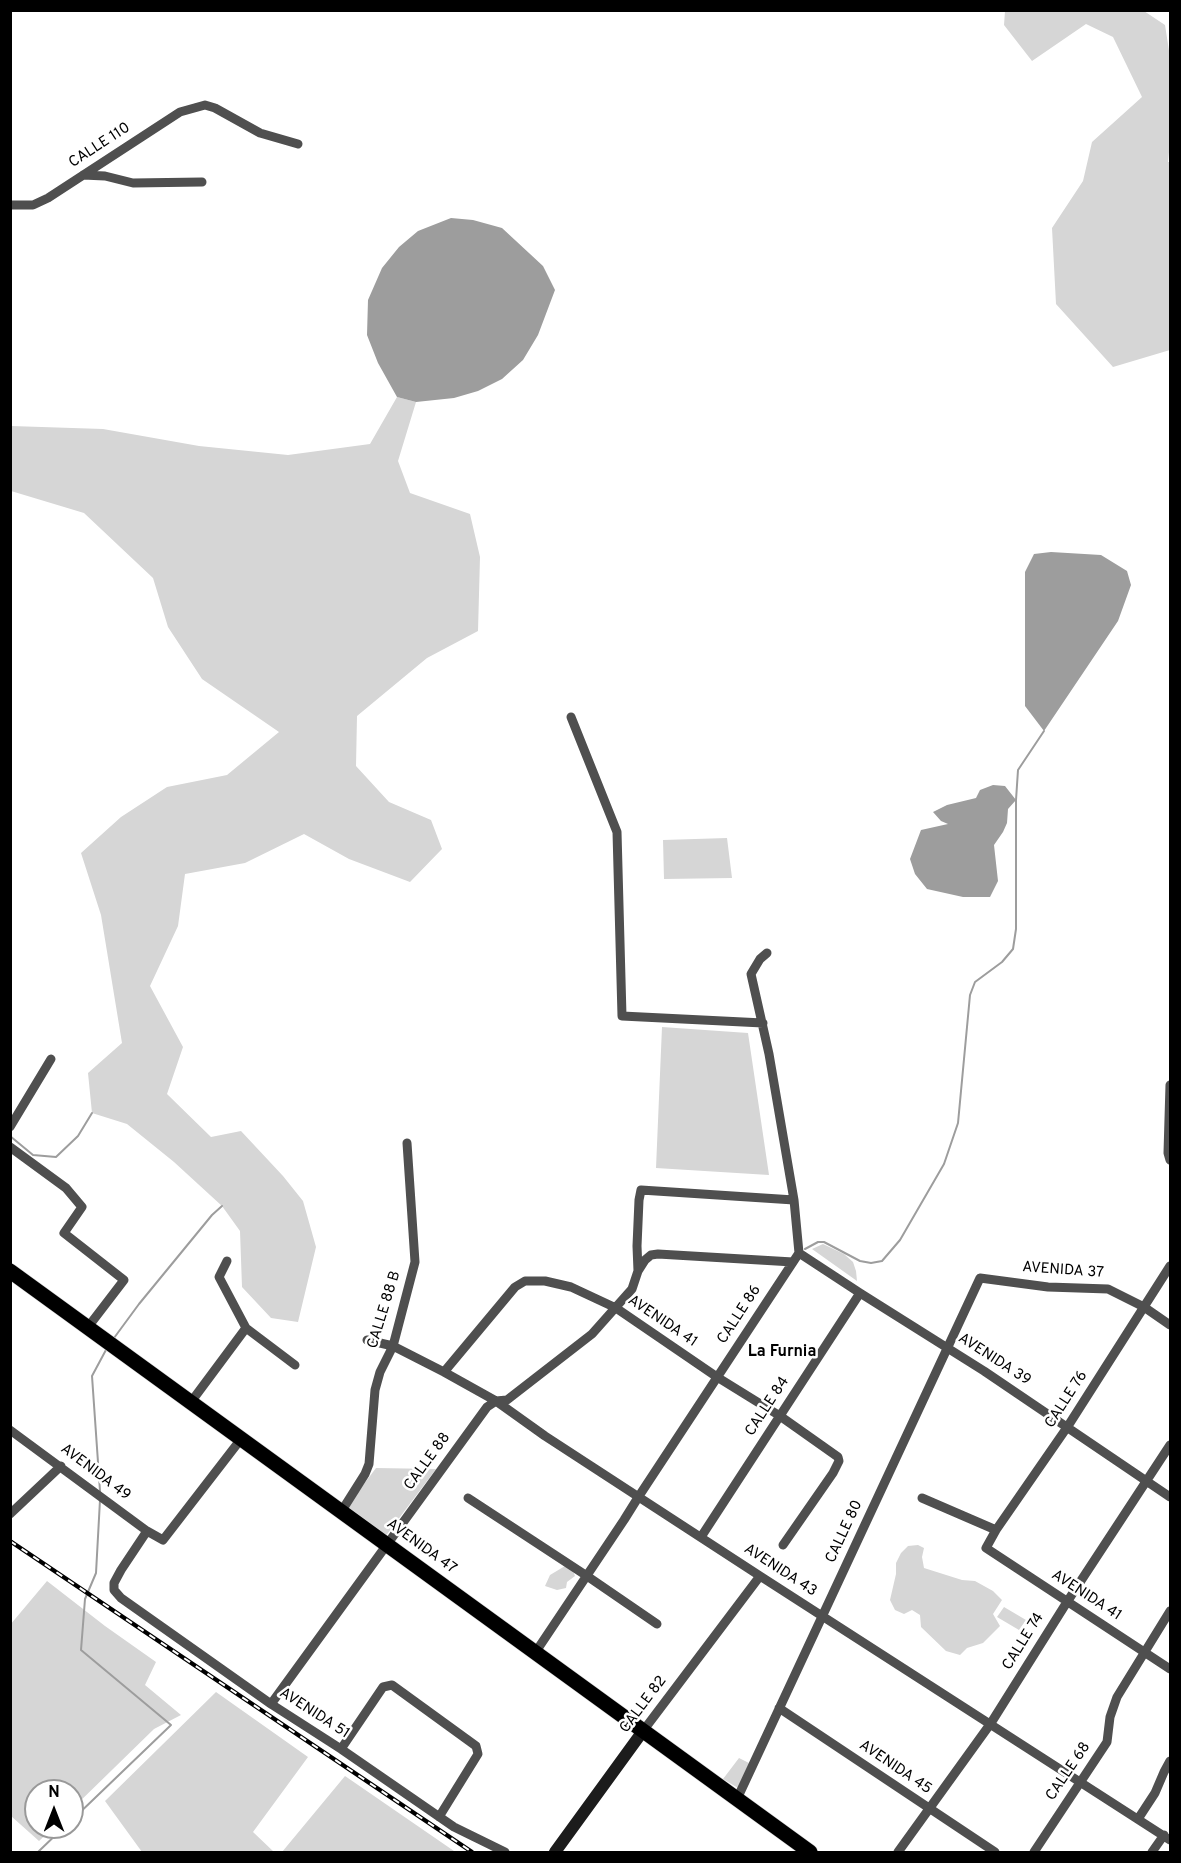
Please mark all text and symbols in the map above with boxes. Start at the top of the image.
street label: CALLE 110 [66,120,134,172]
street label: AVENIDA 37 [1022,1259,1104,1283]
street label: CALLE 88 B [365,1269,405,1351]
street label: CALLE 86 [714,1282,766,1348]
street label: AVENIDA 41 [624,1292,700,1352]
street label: AVENIDA 39 [954,1330,1034,1390]
district label: La Furnia [748,1343,816,1363]
street label: CALLE 76 [1042,1368,1092,1432]
street label: CALLE 84 [742,1374,794,1440]
street label: CALLE 88 [401,1430,455,1494]
street label: AVENIDA 49 [56,1441,134,1505]
street label: CALLE 80 [823,1498,867,1566]
street label: AVENIDA 47 [382,1516,460,1578]
street label: AVENIDA 43 [740,1541,820,1601]
street label: AVENIDA 41 [1048,1567,1124,1625]
street label: CALLE 74 [999,1610,1049,1674]
street label: CALLE 82 [617,1673,671,1737]
street label: AVENIDA 51 [276,1685,352,1743]
street label: AVENIDA 45 [855,1737,935,1799]
street label: CALLE 68 [1043,1739,1095,1805]
north arrow [24,1779,84,1839]
text: N [48,1783,60,1803]

